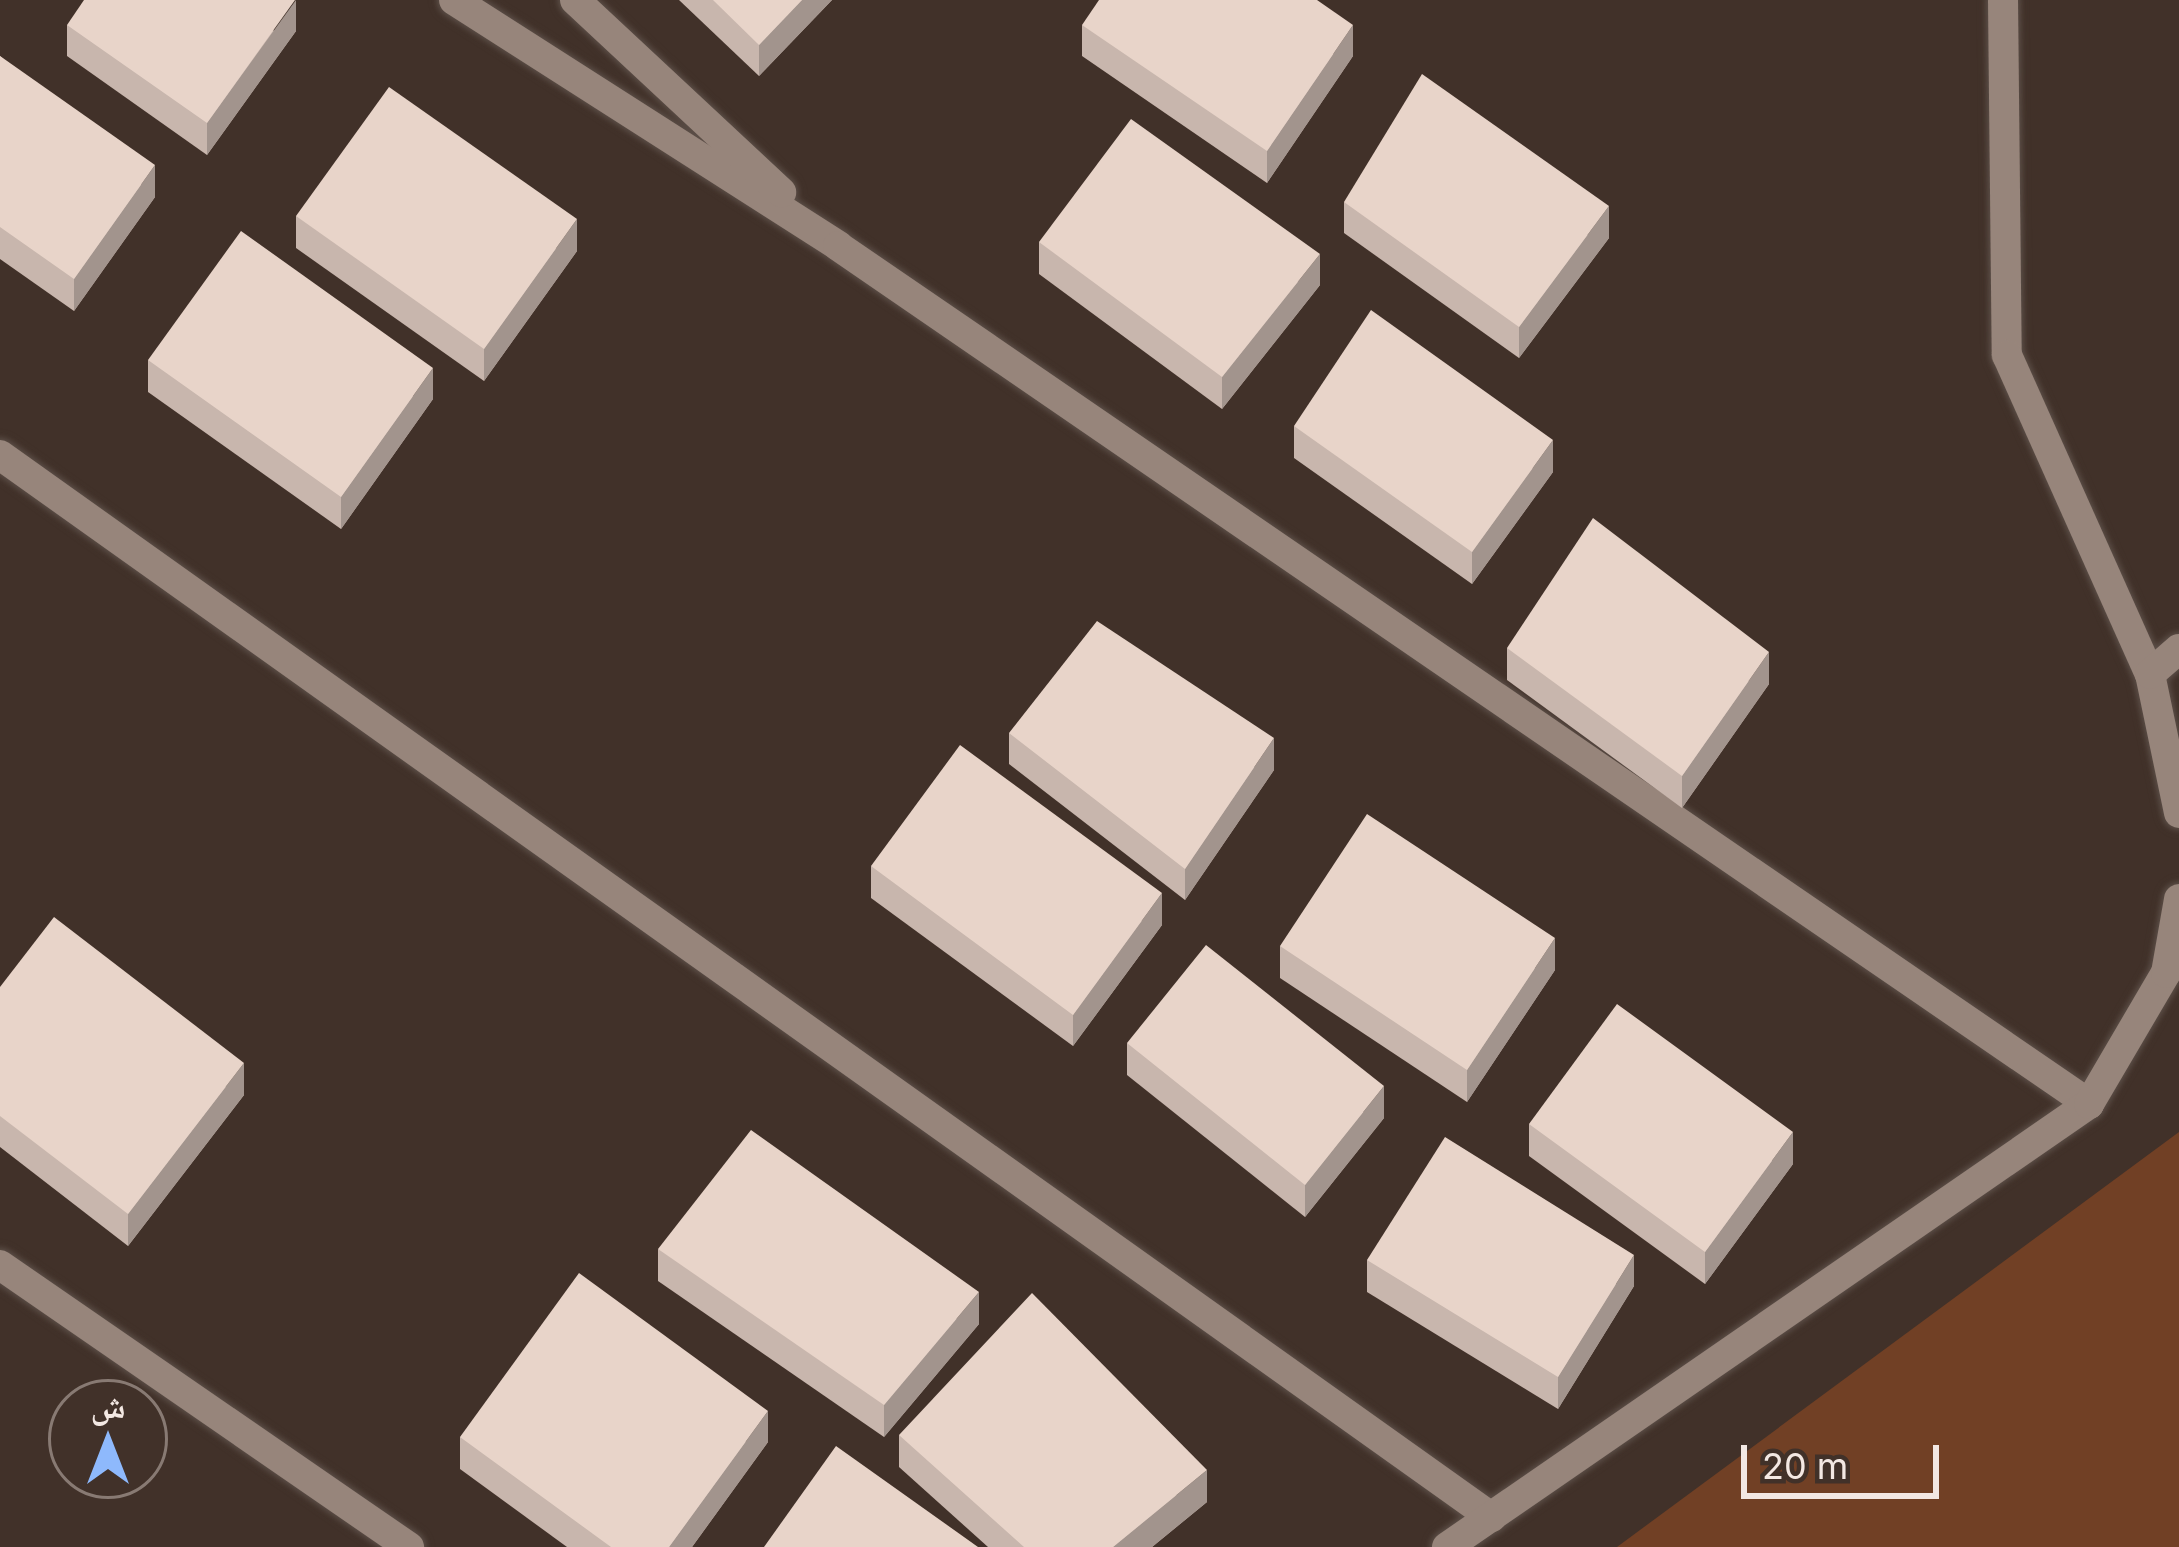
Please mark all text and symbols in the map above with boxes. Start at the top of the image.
north arrow [48,1379,168,1499]
text: ش [90,1386,126,1426]
scale bar [1747,1421,1945,1495]
text: 20 m [1762,1444,1848,1488]

